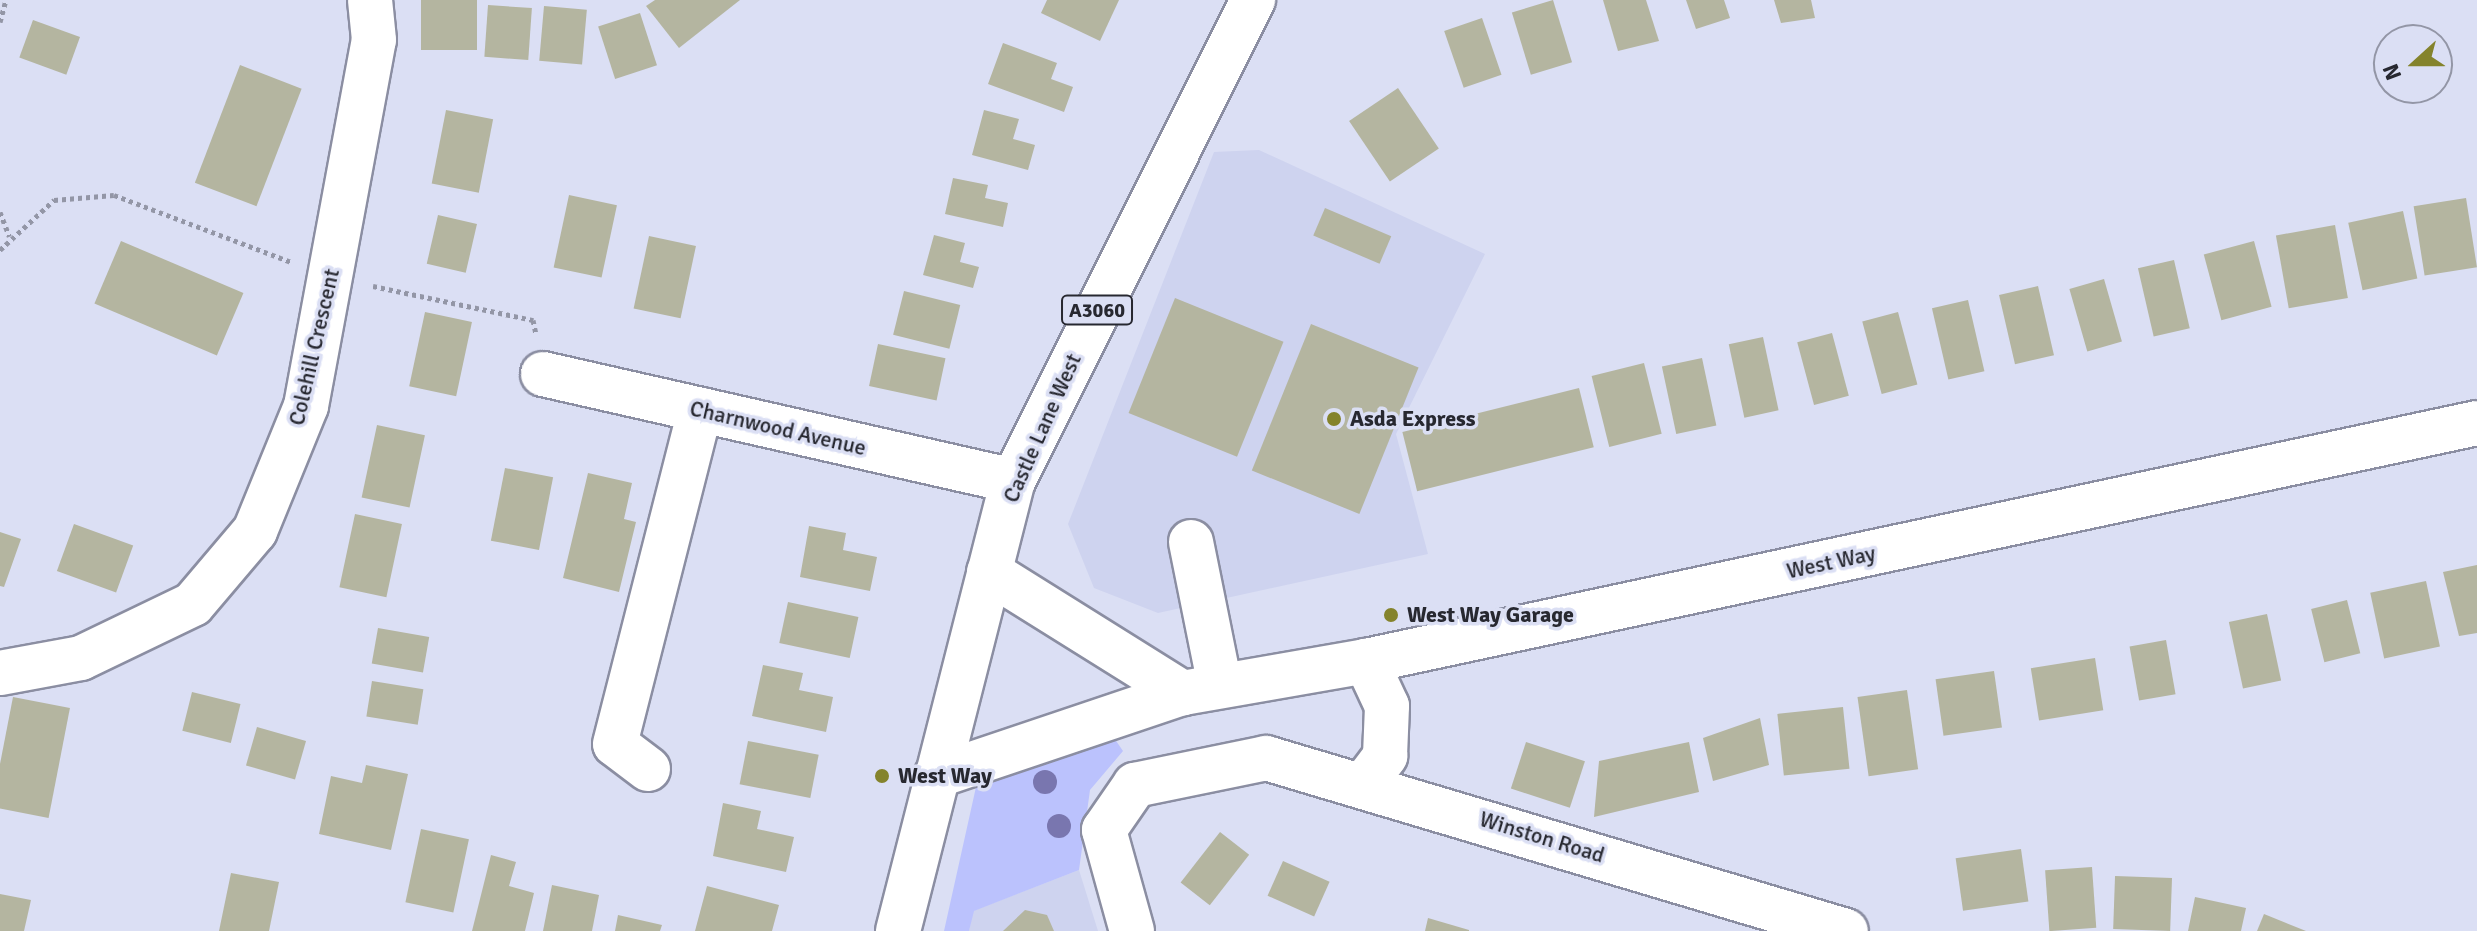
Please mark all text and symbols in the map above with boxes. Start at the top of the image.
north arrow [2373,24,2453,104]
text: N [2377,60,2407,84]
street label: Colehill Crescent [283,266,345,428]
road number: A3060 [1061,294,1133,326]
street label: Castle Lane West [997,349,1087,507]
street label: Charnwood Avenue [687,395,869,461]
place label: Asda Express [1350,406,1476,432]
marker: Asda Express [1325,410,1343,428]
street label: West Way [1784,540,1878,584]
place label: West Way Garage [1407,602,1574,628]
marker: West Way Garage [1382,606,1400,624]
place label: West Way [898,763,992,789]
marker: West Way [873,767,891,785]
street label: Winston Road [1476,805,1608,869]

